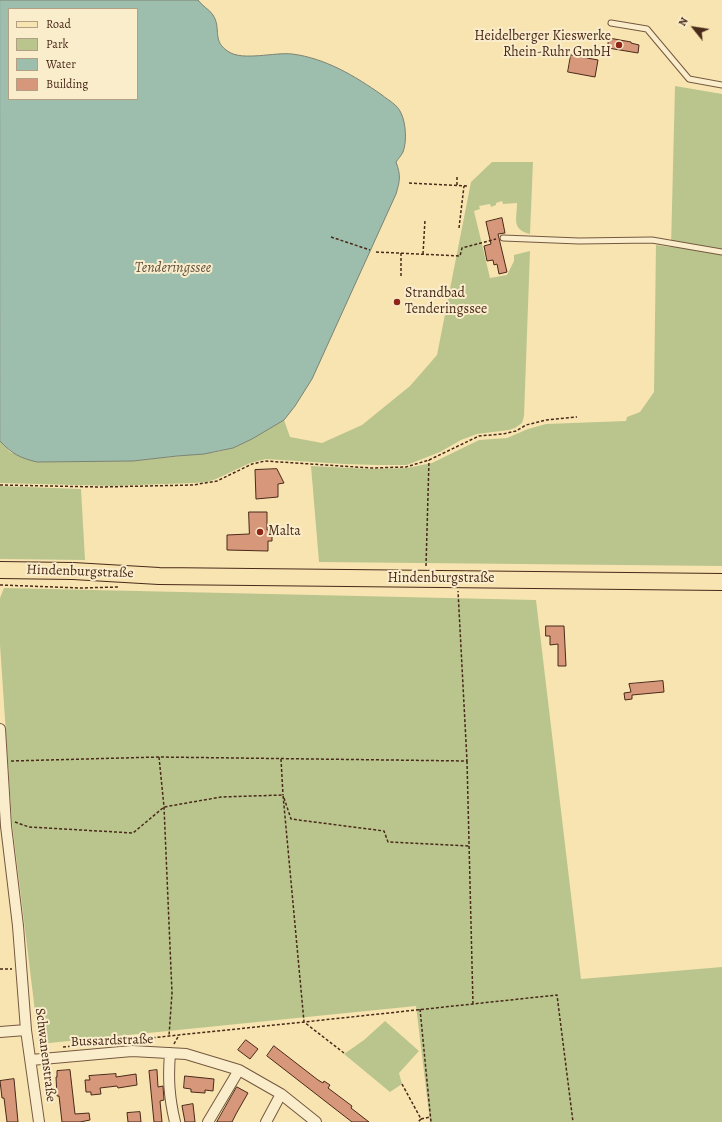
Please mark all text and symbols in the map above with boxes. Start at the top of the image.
legend [8,8,138,100]
north arrow [674,8,714,48]
text: N [675,15,692,29]
text: Road [46,16,71,32]
place label: Heidelberger Kieswerke Rhein-Ruhr GmbH [474,29,611,62]
text: Park [46,36,69,52]
marker: Heidelberger Kieswerke Rhein-Ruhr GmbH [614,40,624,50]
text: Water [46,56,76,72]
text: Building [46,76,88,92]
water label: Tenderingssee [135,259,211,277]
place label: Strandbad Tenderingssee [405,286,487,318]
marker: Strandbad Tenderingssee [392,297,402,307]
place label: Malta [268,524,301,540]
marker: Malta [255,527,265,537]
street label: Hindenburgstraße [26,562,134,582]
street label: Hindenburgstraße [387,571,495,587]
street label: Schwanenstraße [31,1007,59,1103]
street label: Bussardstraße [70,1031,154,1051]

